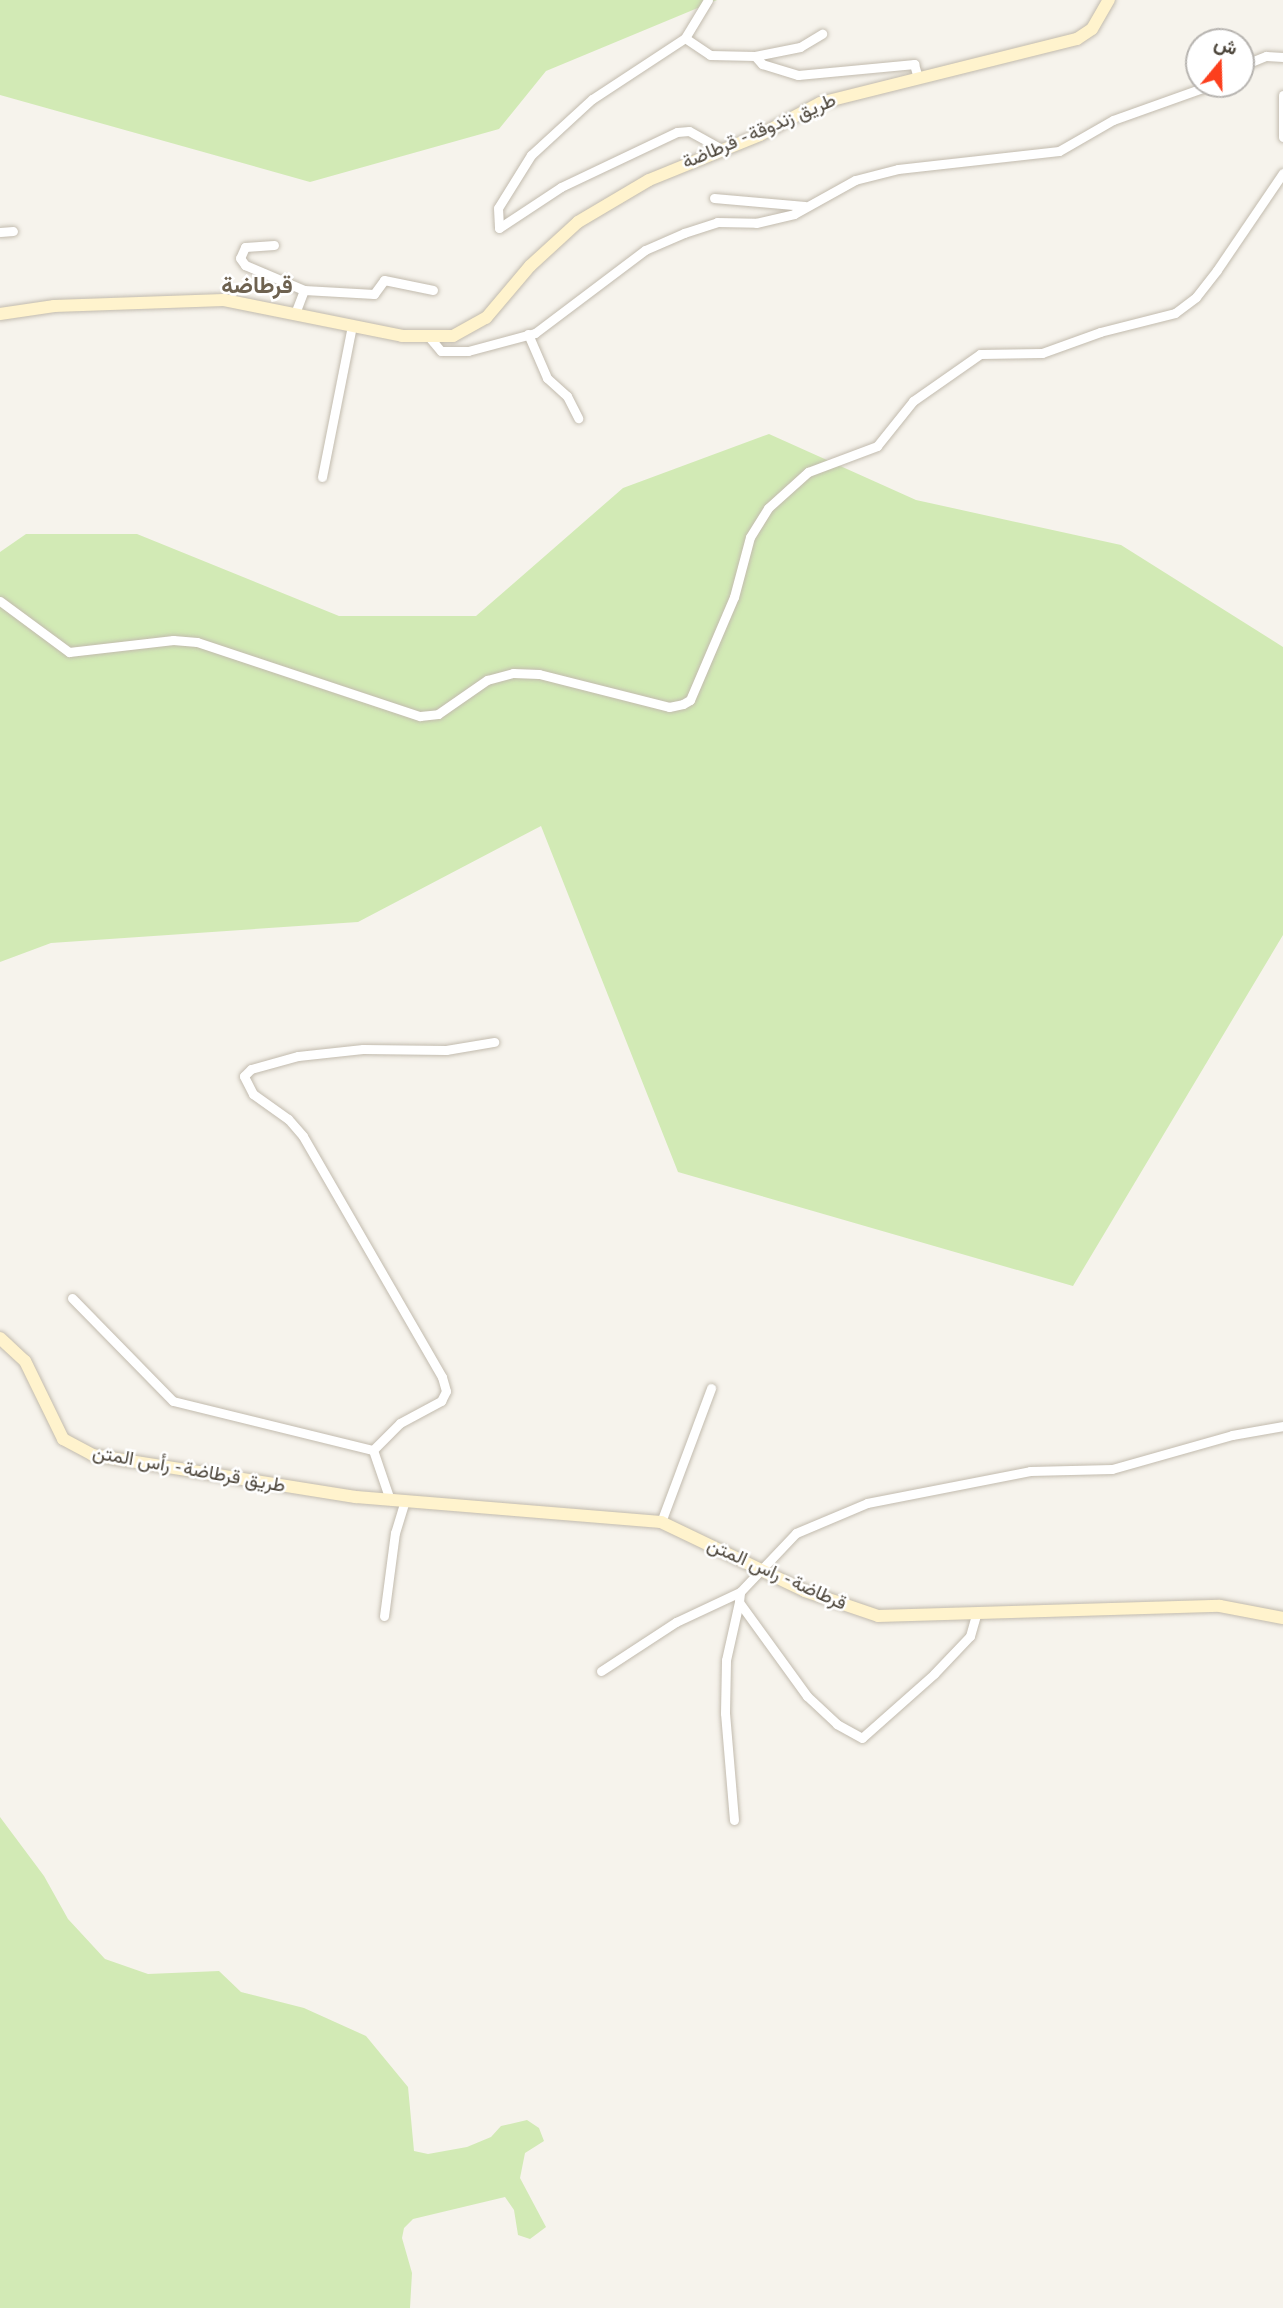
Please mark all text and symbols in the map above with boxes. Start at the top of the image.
north arrow [1185,28,1255,98]
text: ش [1211,30,1241,60]
street label: طريق زندوقة - قرطاضة [677,88,841,174]
district label: قرطاضة [221,271,293,299]
street label: طريق قرطاضة - رأس المتن [89,1441,289,1497]
street label: قرطاضة - راس المتن [702,1532,852,1616]

